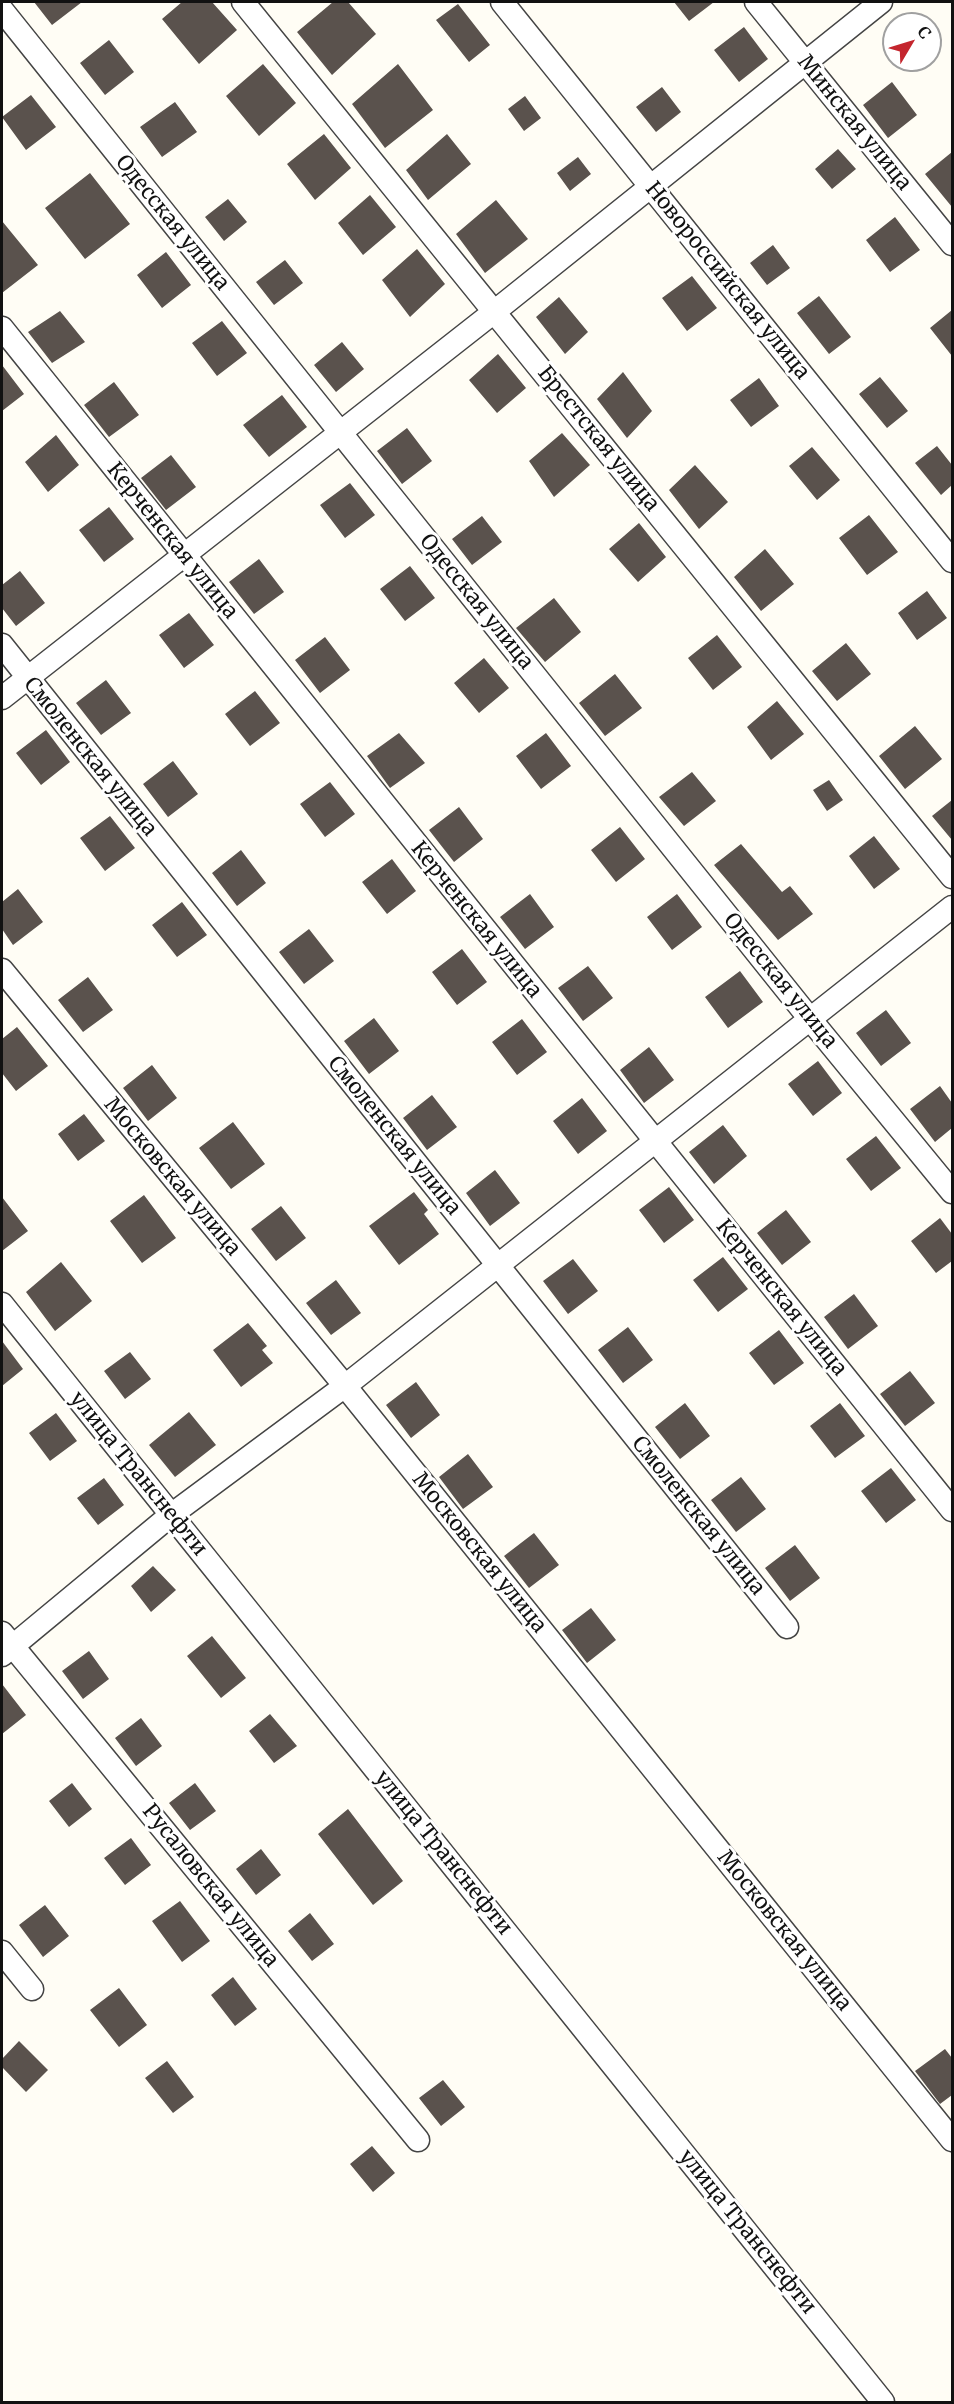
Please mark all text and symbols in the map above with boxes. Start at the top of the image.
north arrow [882,12,942,72]
text: С [913,22,936,42]
street label: Минская улица [792,50,916,196]
street label: Одесская улица [110,150,234,296]
street label: Новороссийская улица [640,177,814,385]
street label: Брестская улица [532,361,664,517]
street label: Керченская улица [101,458,243,624]
street label: Одесская улица [414,529,538,675]
street label: Смоленская улица [18,672,162,842]
street label: Керченская улица [405,837,547,1003]
street label: Одесская улица [718,908,842,1054]
street label: Смоленская улица [322,1051,466,1221]
street label: Московская улица [98,1093,246,1261]
street label: Керченская улица [710,1215,852,1381]
street label: улица Транснефти [64,1387,212,1561]
street label: Смоленская улица [626,1431,770,1601]
street label: Московская улица [407,1468,551,1638]
street label: улица Транснефти [369,1766,517,1940]
street label: Русаловская улица [137,1799,283,1973]
street label: Московская улица [712,1846,856,2016]
street label: улица Транснефти [673,2145,821,2319]

